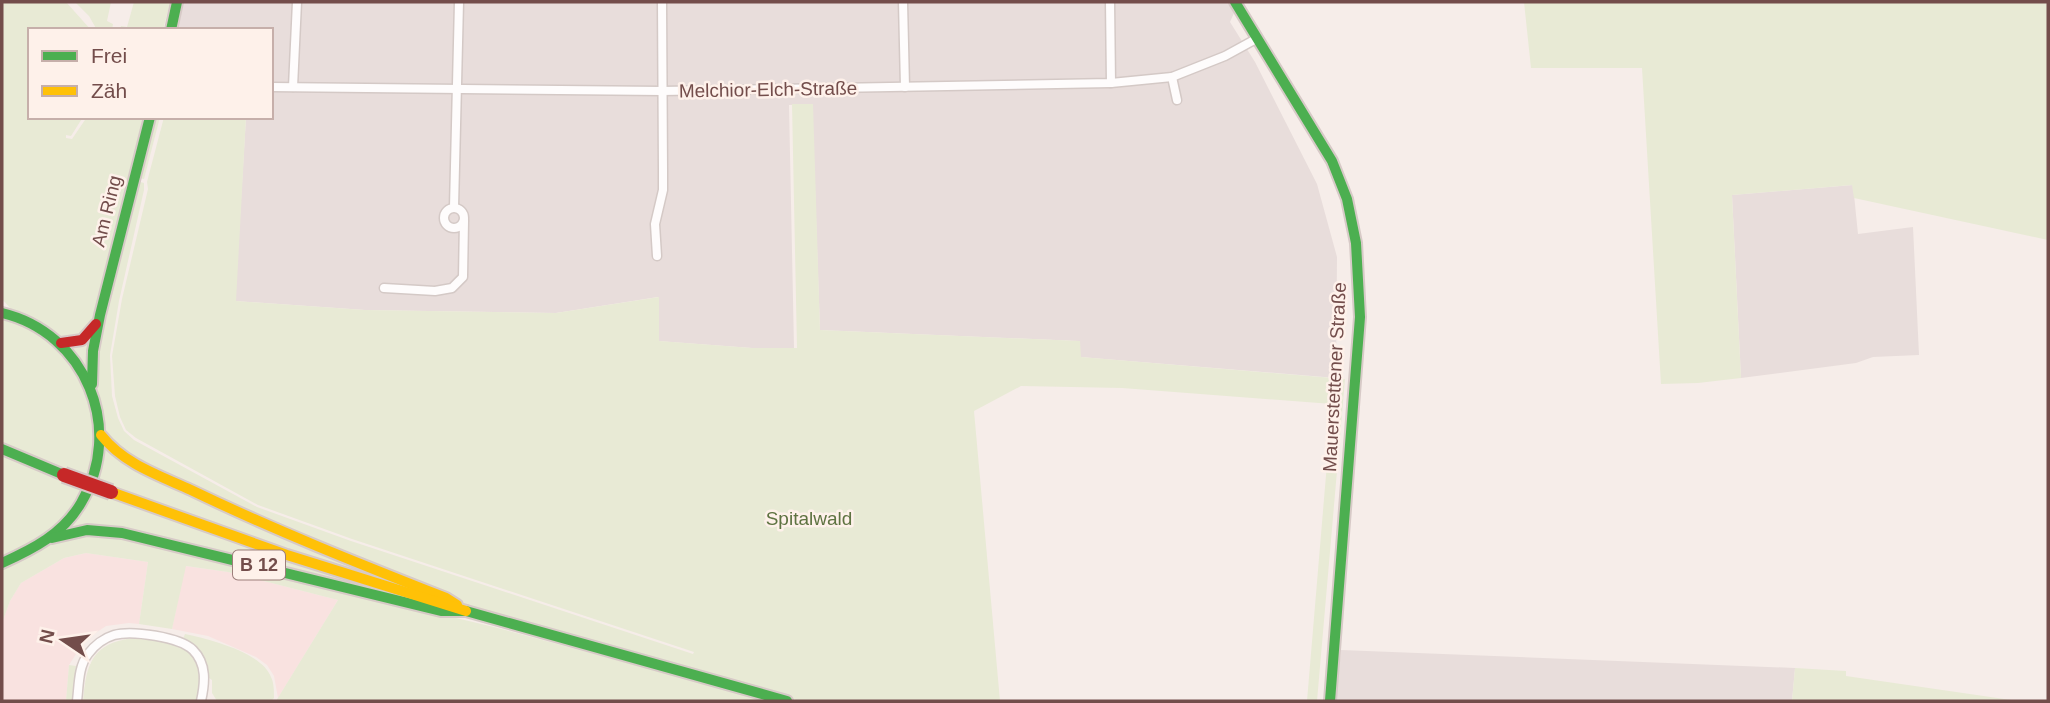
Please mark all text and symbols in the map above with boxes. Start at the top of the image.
legend [28,28,273,119]
text: Frei [91,44,127,67]
street label: Melchior-Elch-Straße [679,77,857,102]
text: Zäh [91,79,127,102]
street label: Am Ring [87,173,125,249]
street label: Mauerstettener Straße [1319,282,1350,472]
park label: Spitalwald [766,508,852,529]
road number: B 12 [233,550,285,580]
north arrow [28,605,98,675]
text: N [35,627,59,645]

